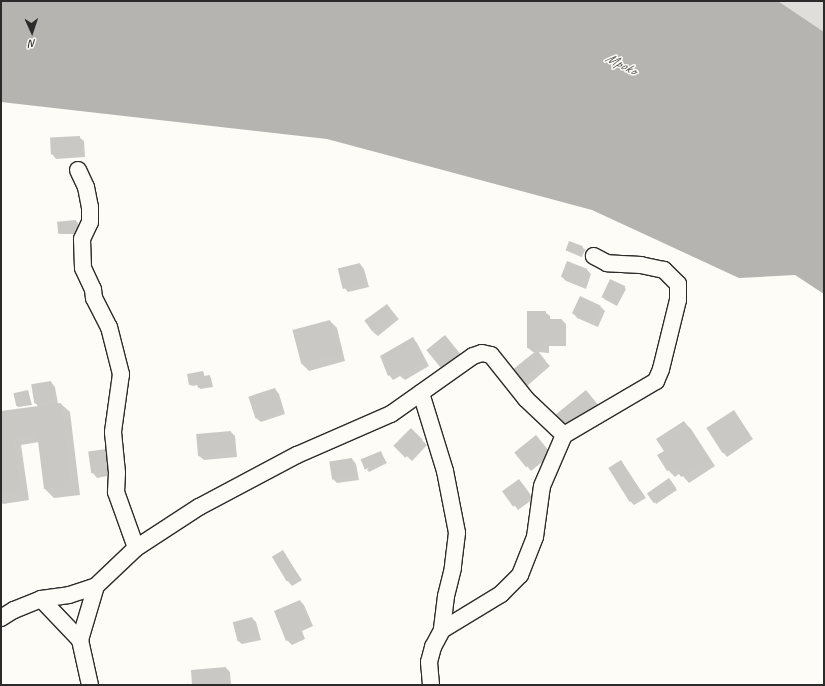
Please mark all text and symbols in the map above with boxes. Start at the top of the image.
north arrow [12,12,52,52]
text: N [29,37,36,51]
water label: Mpoko [602,49,640,79]

